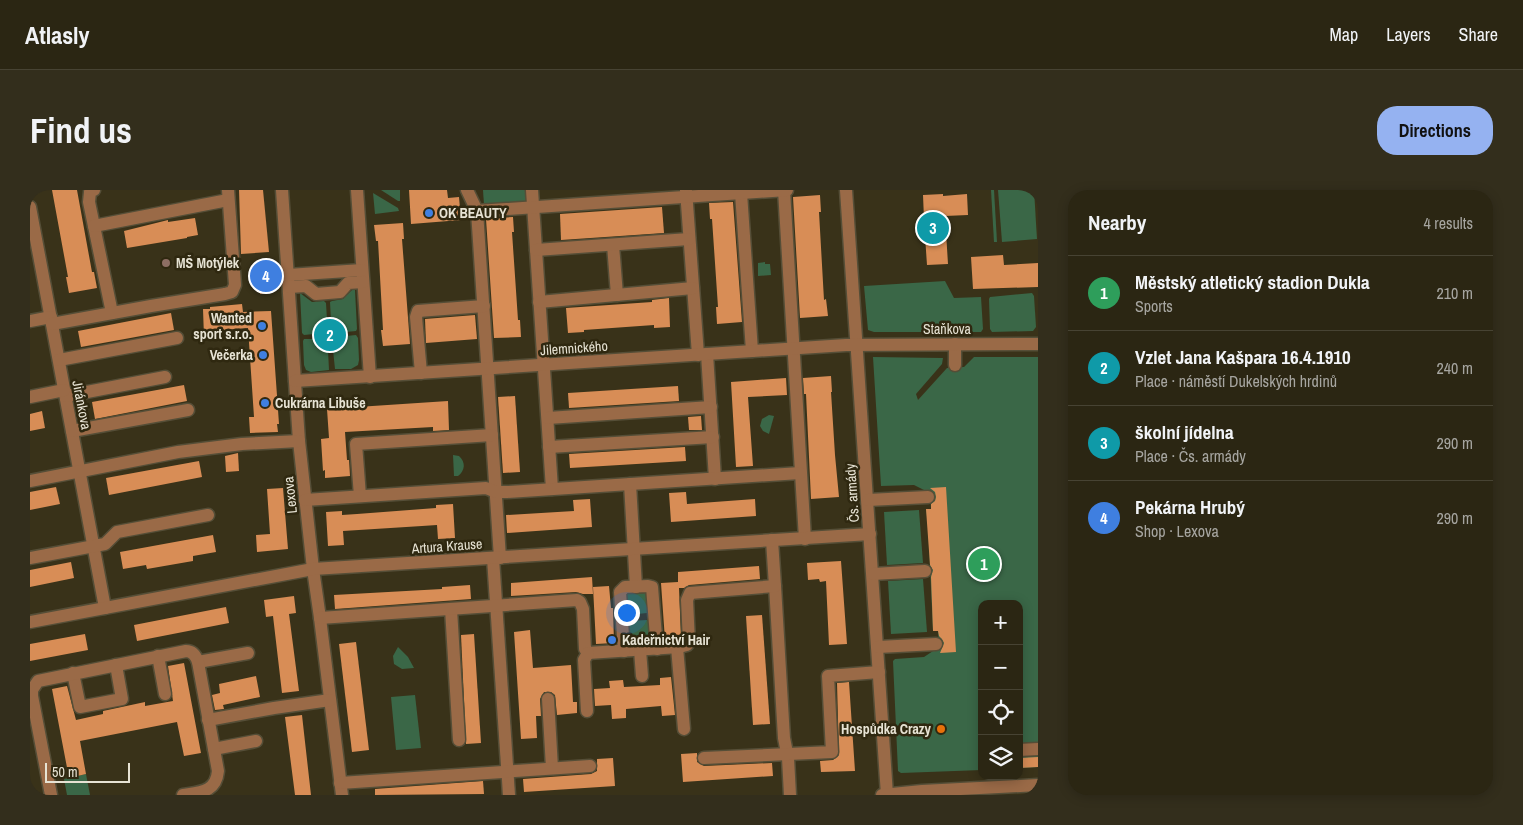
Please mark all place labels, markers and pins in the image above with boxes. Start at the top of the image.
place label: OK BEAUTY [439,204,507,222]
marker: OK BEAUTY [423,207,435,219]
pin: 3 [917,209,949,247]
place label: MŠ Motýlek [176,254,240,272]
marker: MŠ Motýlek [160,257,172,269]
pin: 4 [250,257,282,295]
place label: Wanted sport s.r.o. [193,309,252,343]
pin: 2 [314,316,346,354]
marker: Wanted sport s.r.o. [256,320,268,332]
place label: Večerka [210,346,254,364]
marker: Večerka [257,349,269,361]
place label: Cukrárna Libuše [275,394,366,412]
marker: Cukrárna Libuše [259,397,271,409]
pin: 1 [968,545,1000,583]
place label: Kadeřnictví Hair [622,631,711,649]
marker: Kadeřnictví Hair [606,634,618,646]
place label: Hospůdka Crazy [841,720,932,738]
marker: Hospůdka Crazy [935,723,947,735]

